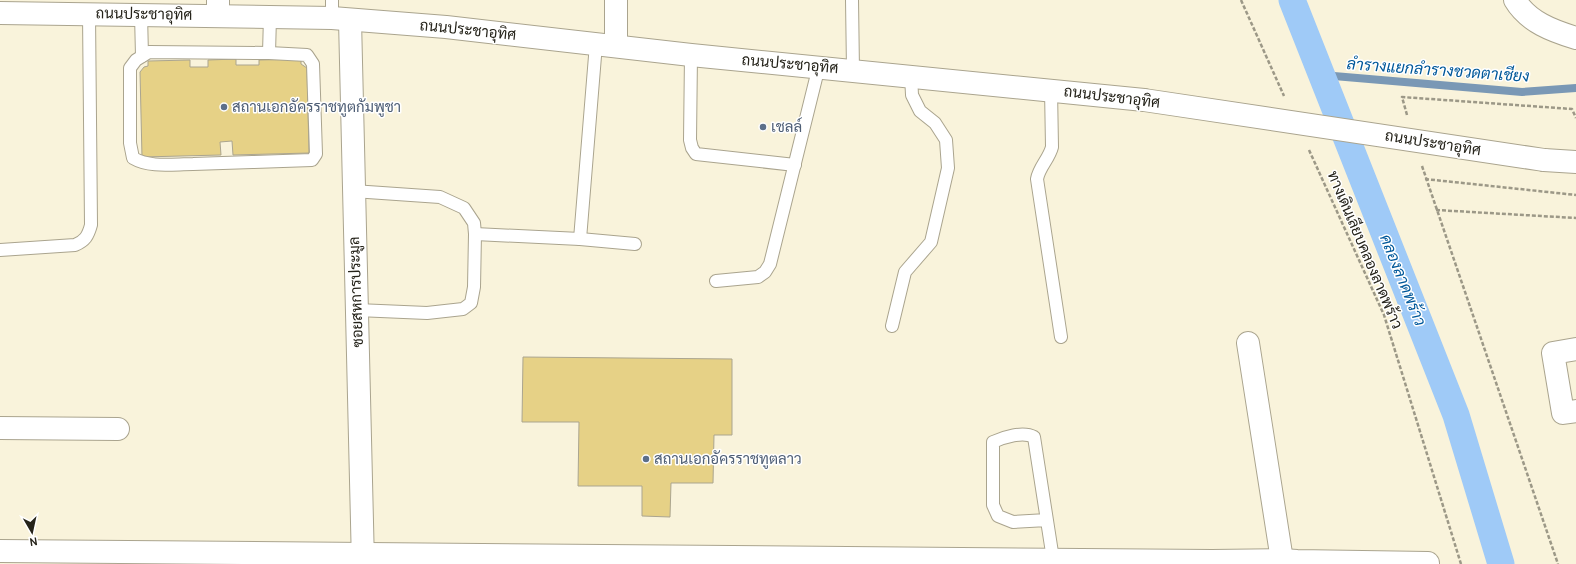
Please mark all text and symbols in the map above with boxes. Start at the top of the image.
street label: ถนนประชาอุทิศ [95,4,193,26]
street label: ถนนประชาอุทิศ [419,16,517,46]
street label: ถนนประชาอุทิศ [741,51,839,79]
water label: ลำรางแยกลำรางชวดตาเชียง [1346,52,1530,86]
street label: ถนนประชาอุทิศ [1063,82,1161,114]
place label: สถานเอกอัครราชทูตกัมพูชา [232,98,401,117]
marker: สถานเอกอัครราชทูตกัมพูชา [219,102,229,112]
place label: เชลล์ [771,117,802,136]
marker: เชลล์ [758,122,768,132]
street label: ถนนประชาอุทิศ [1383,127,1482,161]
street label: ทางเดินเลียบคลองลาดพร้าว [1324,168,1406,332]
water label: คลองลาดพร้าว [1376,231,1430,329]
street label: ซอยสหการประมูล [345,236,368,348]
place label: สถานเอกอัครราชทูตลาว [654,450,802,469]
marker: สถานเอกอัครราชทูตลาว [641,454,651,464]
north arrow [12,512,52,552]
text: N [29,534,39,549]

